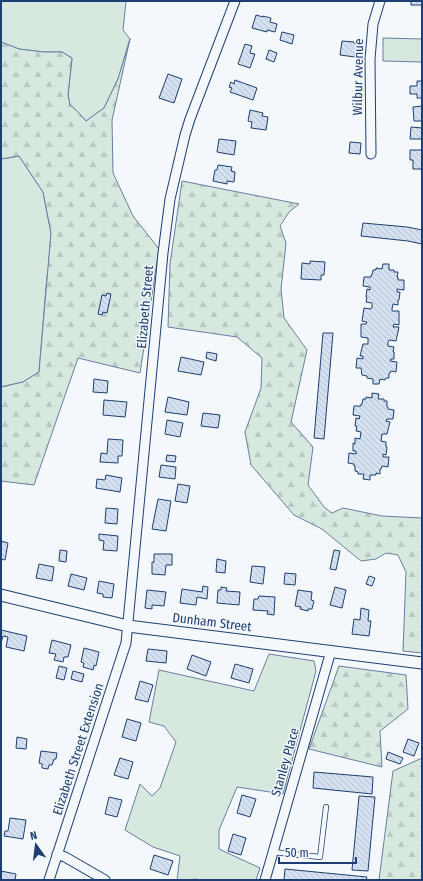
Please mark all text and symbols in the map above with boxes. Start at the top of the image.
street label: Wilbur Avenue [350,38,366,116]
street label: Elizabeth Street [134,264,156,349]
street label: Dunham Street [172,610,253,634]
street label: Elizabeth Street Extension [50,681,106,817]
street label: Stanley Place [268,726,302,798]
north arrow [16,825,56,865]
text: N [29,829,38,843]
scale bar [279,839,356,865]
text: 50 m [285,846,309,860]

